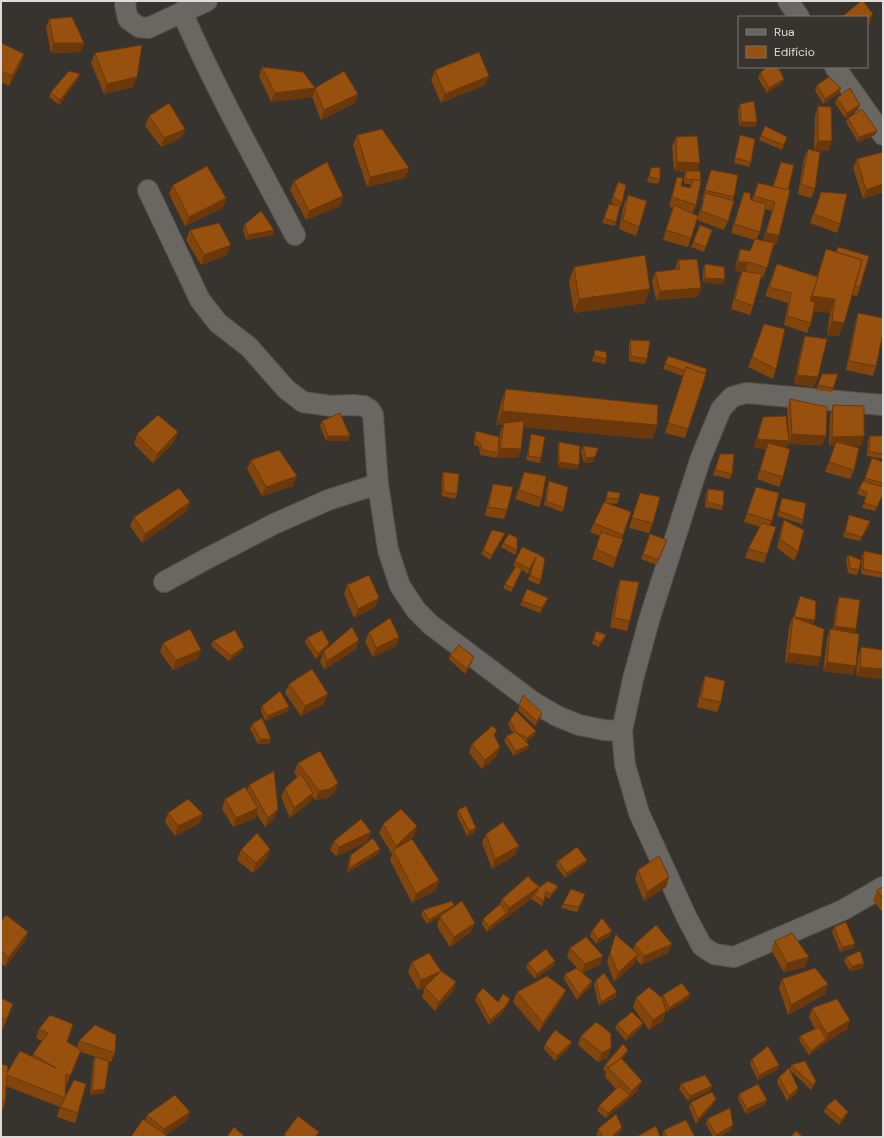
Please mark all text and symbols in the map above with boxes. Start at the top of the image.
legend [738,16,868,68]
text: Rua [774,24,795,40]
text: Edifício [774,44,815,60]

